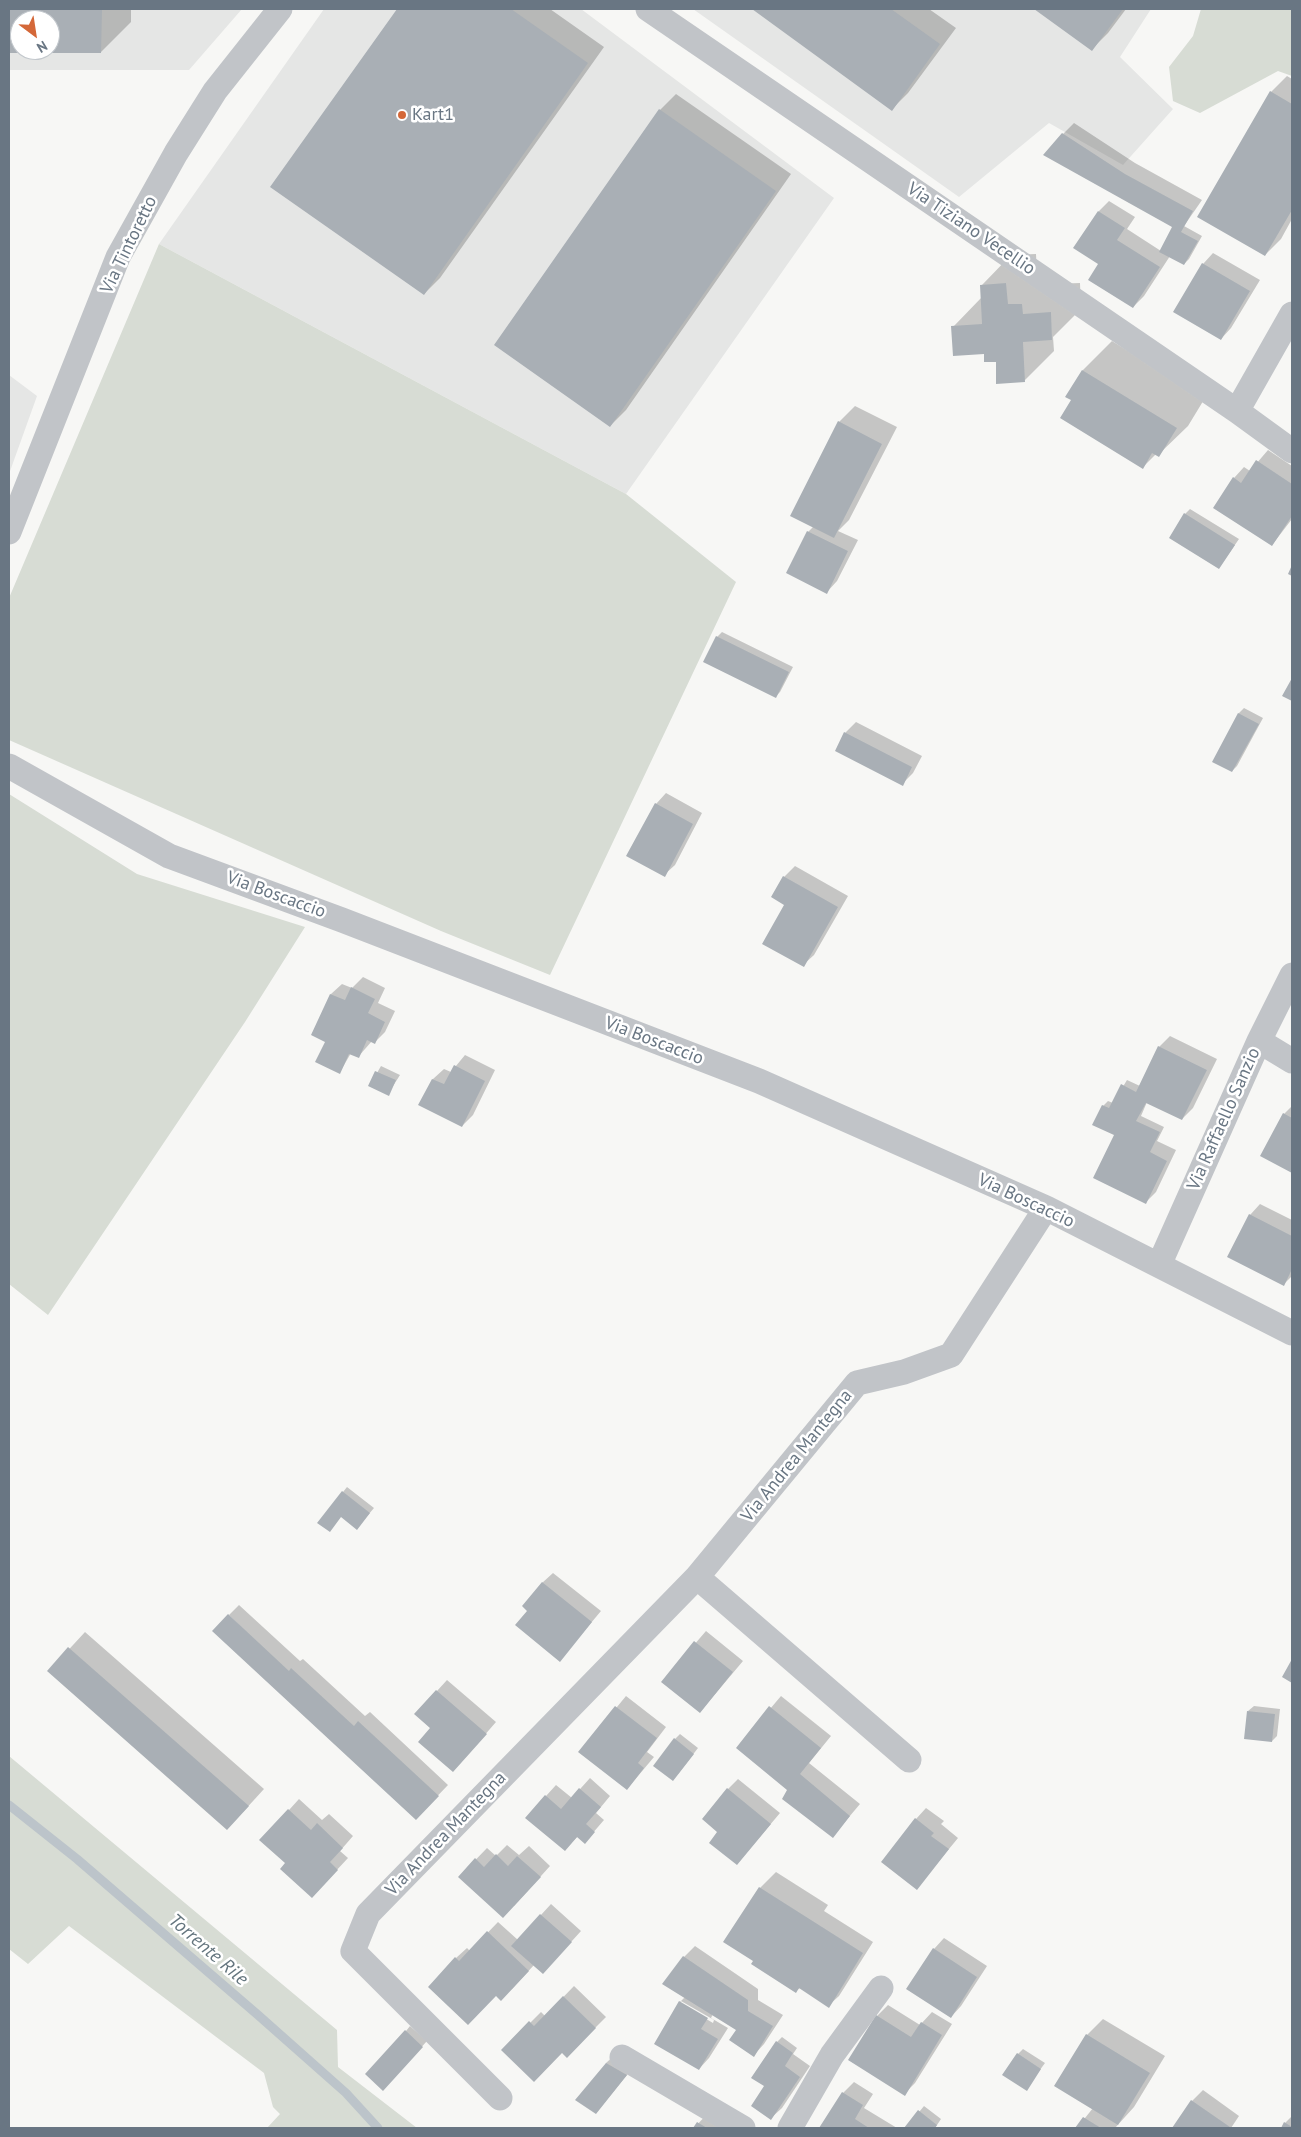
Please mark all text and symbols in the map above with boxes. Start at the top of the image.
north arrow [10,10,60,60]
text: N [34,37,51,57]
place label: Kart1 [412,104,454,126]
marker: Kart1 [396,109,408,121]
street label: Via Tiziano Vecellio [903,178,1039,280]
street label: Via Tintoretto [96,193,162,297]
street label: Via Boscaccio [224,867,328,923]
street label: Via Boscaccio [602,1012,706,1070]
street label: Via Raffaello Sanzio [1183,1044,1265,1194]
street label: Via Boscaccio [974,1169,1078,1233]
street label: Via Andrea Mantegna [737,1385,857,1527]
street label: Via Andrea Mantegna [381,1767,511,1901]
water label: Torrente Rile [164,1909,252,1991]

